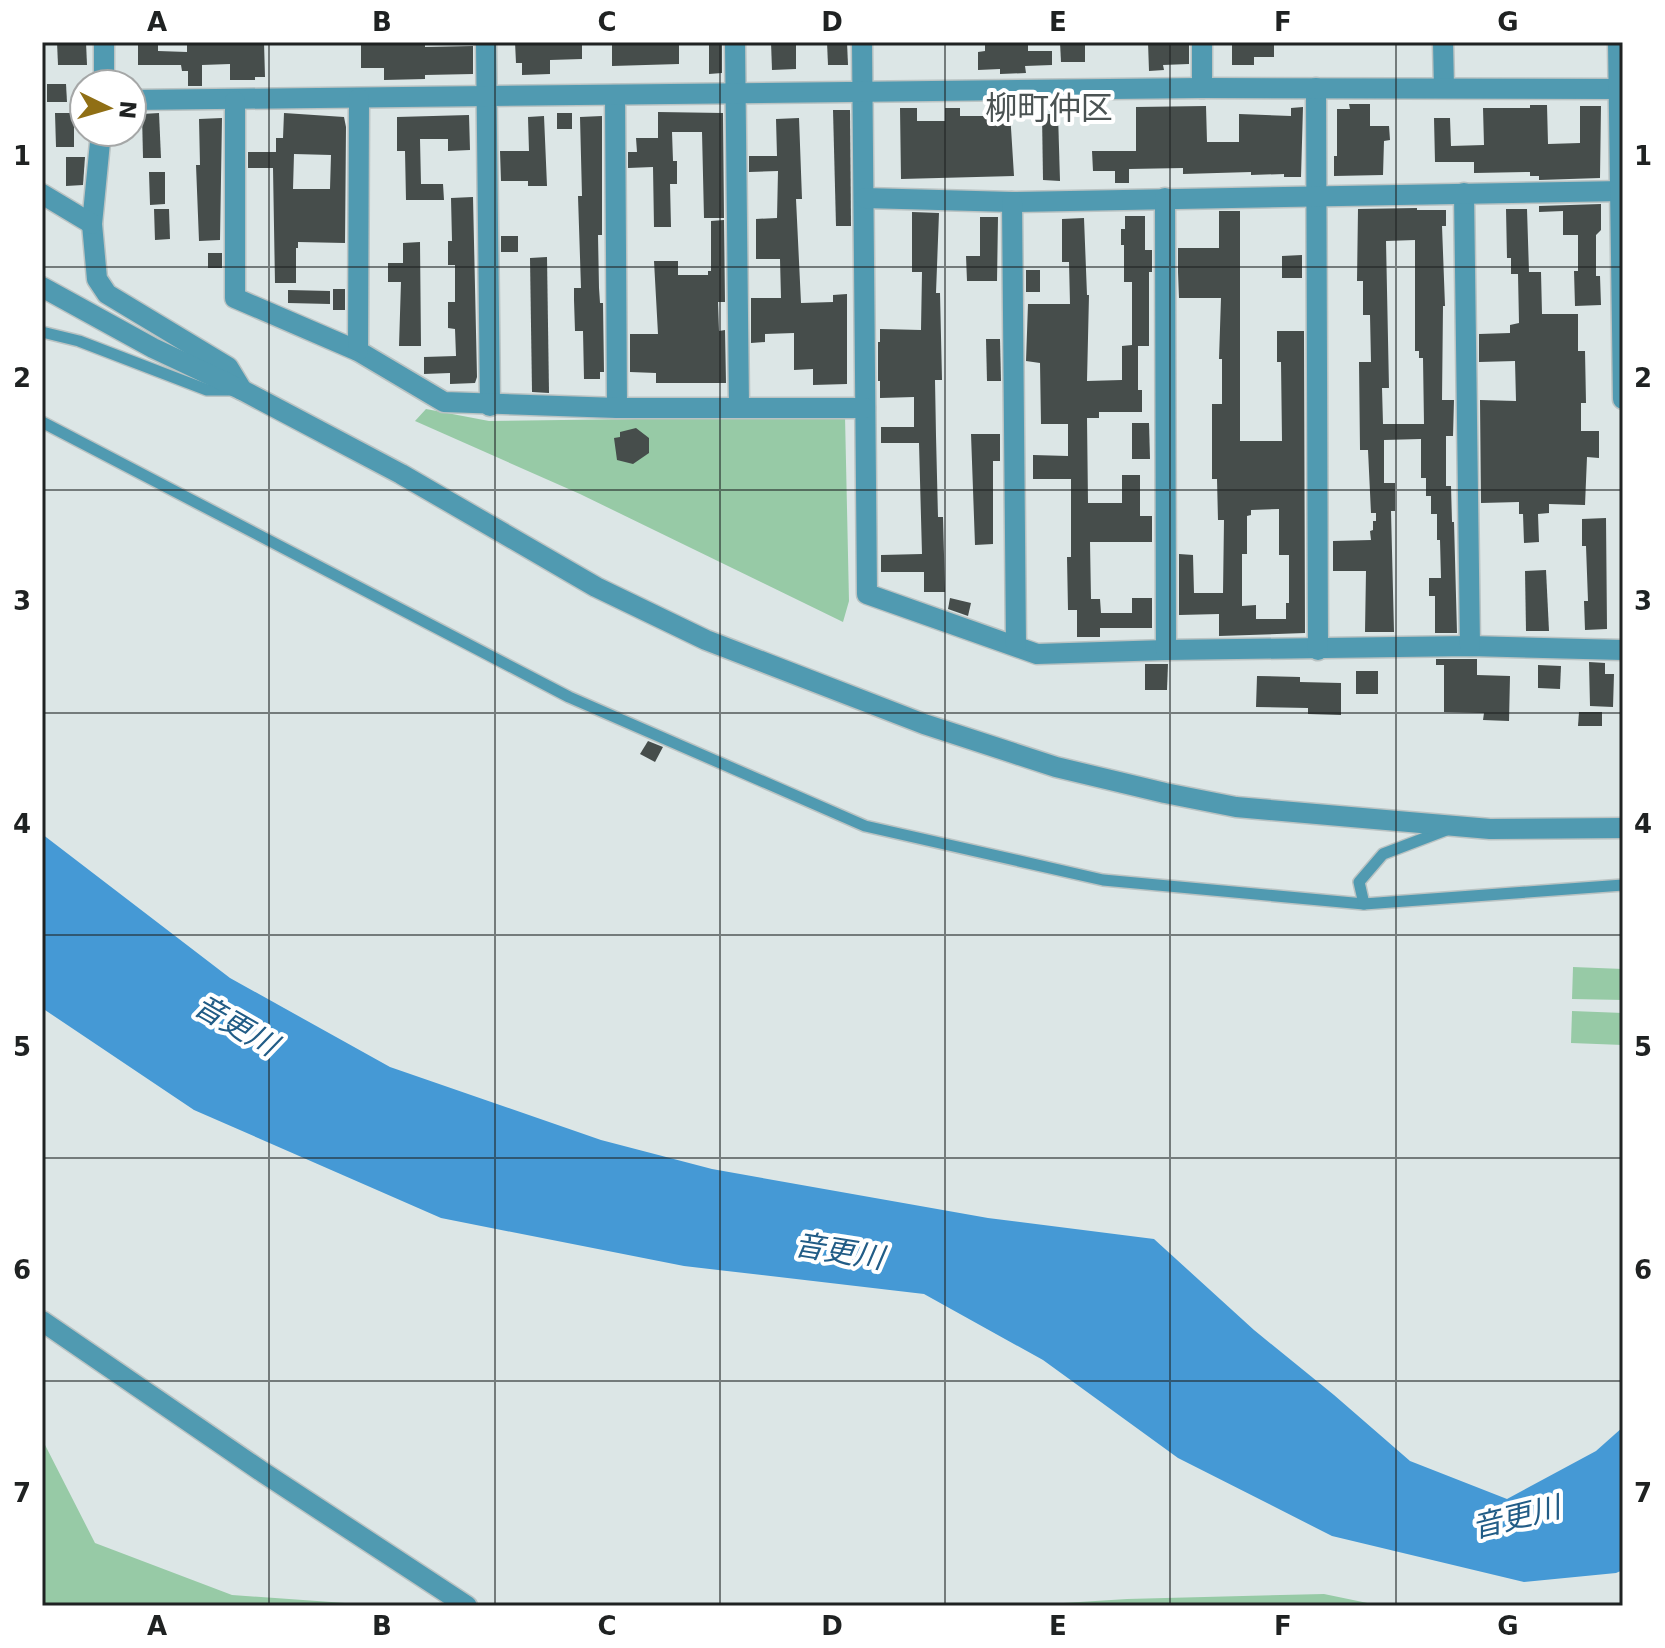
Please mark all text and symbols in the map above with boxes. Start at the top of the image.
text: A [147,7,167,37]
text: B [372,7,392,37]
text: C [597,7,617,37]
text: D [821,7,843,37]
text: E [1049,7,1067,37]
text: F [1274,7,1292,37]
text: G [1497,7,1519,37]
north arrow [68,68,148,148]
district label: 柳町仲区 [985,89,1113,127]
text: N [114,99,141,120]
text: 1 [13,141,31,171]
text: 1 [1634,141,1652,171]
text: 2 [13,363,31,393]
text: 2 [1634,363,1652,393]
text: 3 [13,586,31,616]
text: 3 [1634,586,1652,616]
text: 4 [13,809,31,839]
text: 4 [1634,809,1652,839]
water label: 音更川 [188,987,286,1064]
text: 5 [13,1032,31,1062]
text: 5 [1634,1032,1652,1062]
water label: 音更川 [792,1227,889,1276]
text: 6 [13,1255,31,1285]
text: 6 [1634,1255,1652,1285]
text: 7 [13,1478,31,1508]
text: 7 [1634,1478,1652,1508]
water label: 音更川 [1468,1488,1567,1545]
text: A [147,1611,167,1641]
text: B [372,1611,392,1641]
text: C [597,1611,617,1641]
text: D [821,1611,843,1641]
text: E [1049,1611,1067,1641]
text: F [1274,1611,1292,1641]
text: G [1497,1611,1519,1641]

